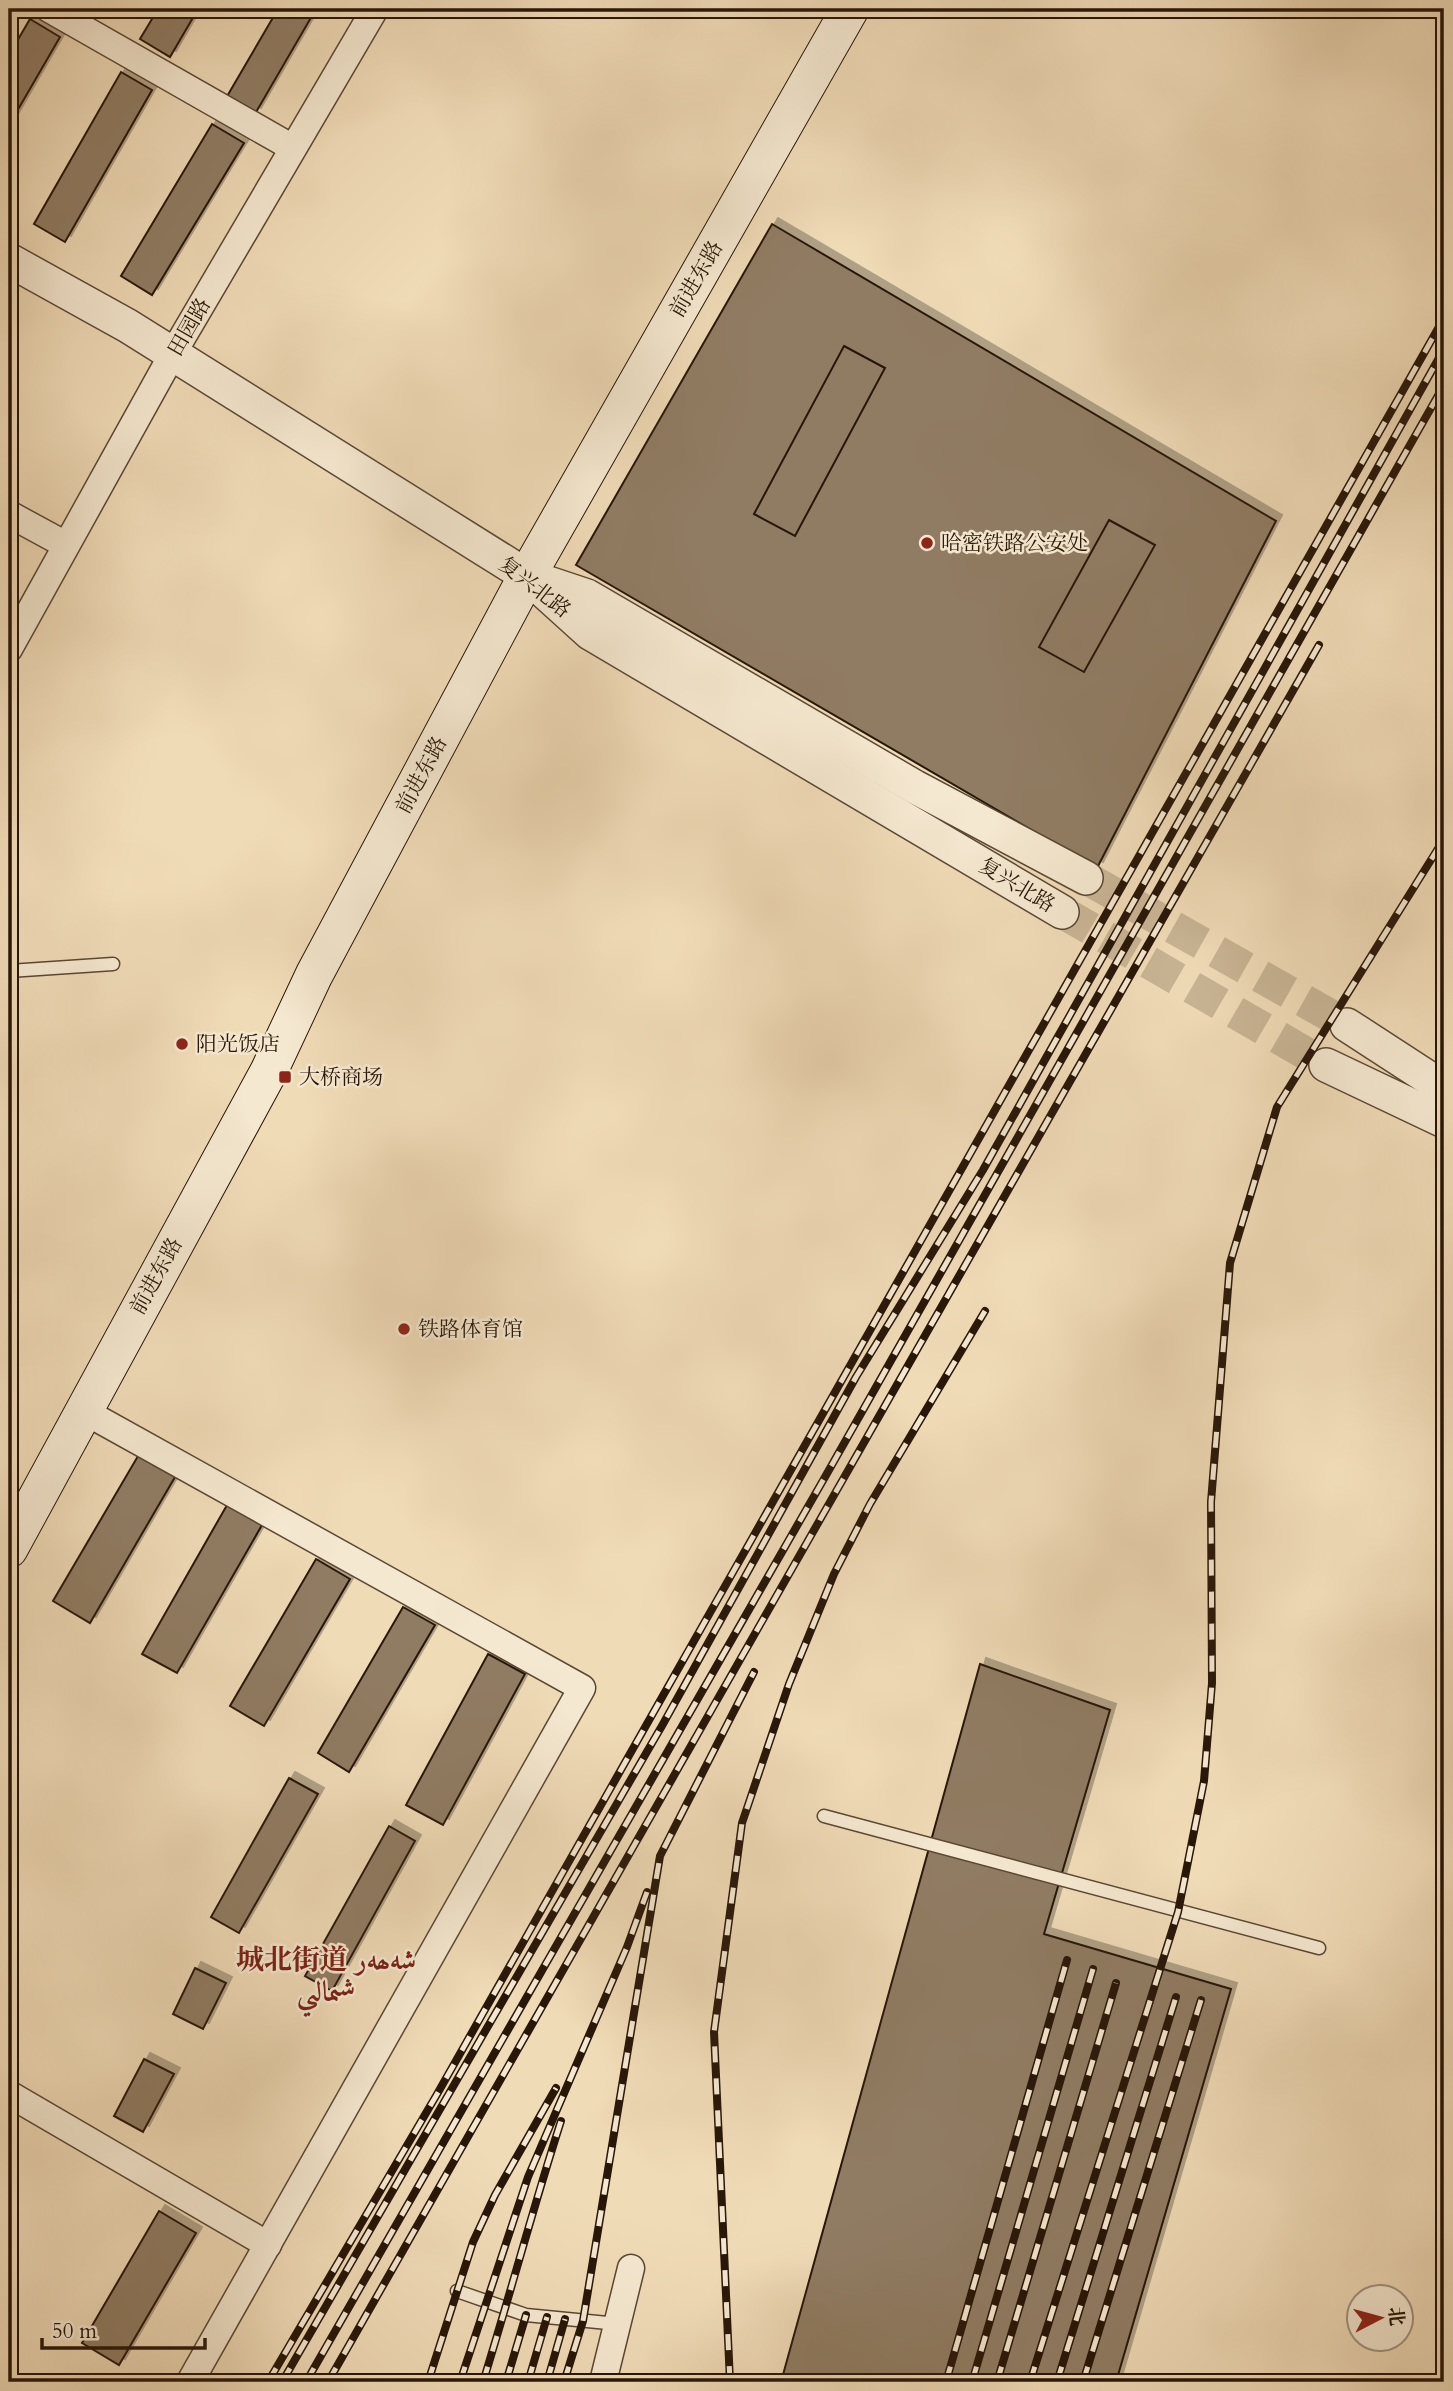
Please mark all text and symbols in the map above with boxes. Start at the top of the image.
street label: 前进东路 [663,236,730,323]
street label: 田园路 [161,293,218,362]
place label: 哈密铁路公安处 [941,529,1088,558]
marker: 哈密铁路公安处 [919,535,935,551]
street label: 复兴北路 [493,550,577,625]
street label: 前进东路 [389,731,454,819]
street label: 复兴北路 [973,851,1060,919]
place label: 阳光饭店 [196,1030,280,1059]
marker: 阳光饭店 [174,1036,190,1052]
place label: 大桥商场 [299,1063,383,1092]
marker: 大桥商场 [277,1069,293,1085]
street label: 前进东路 [123,1232,189,1320]
place label: 铁路体育馆 [418,1315,523,1344]
marker: 铁路体育馆 [396,1321,412,1337]
district label: 城北街道 شەھەر شىمالىي [236,1941,416,2018]
north arrow [1344,2282,1414,2352]
text: 北 [1382,2306,1410,2327]
scale bar [42,2307,205,2351]
text: 50 m [52,2317,97,2346]

